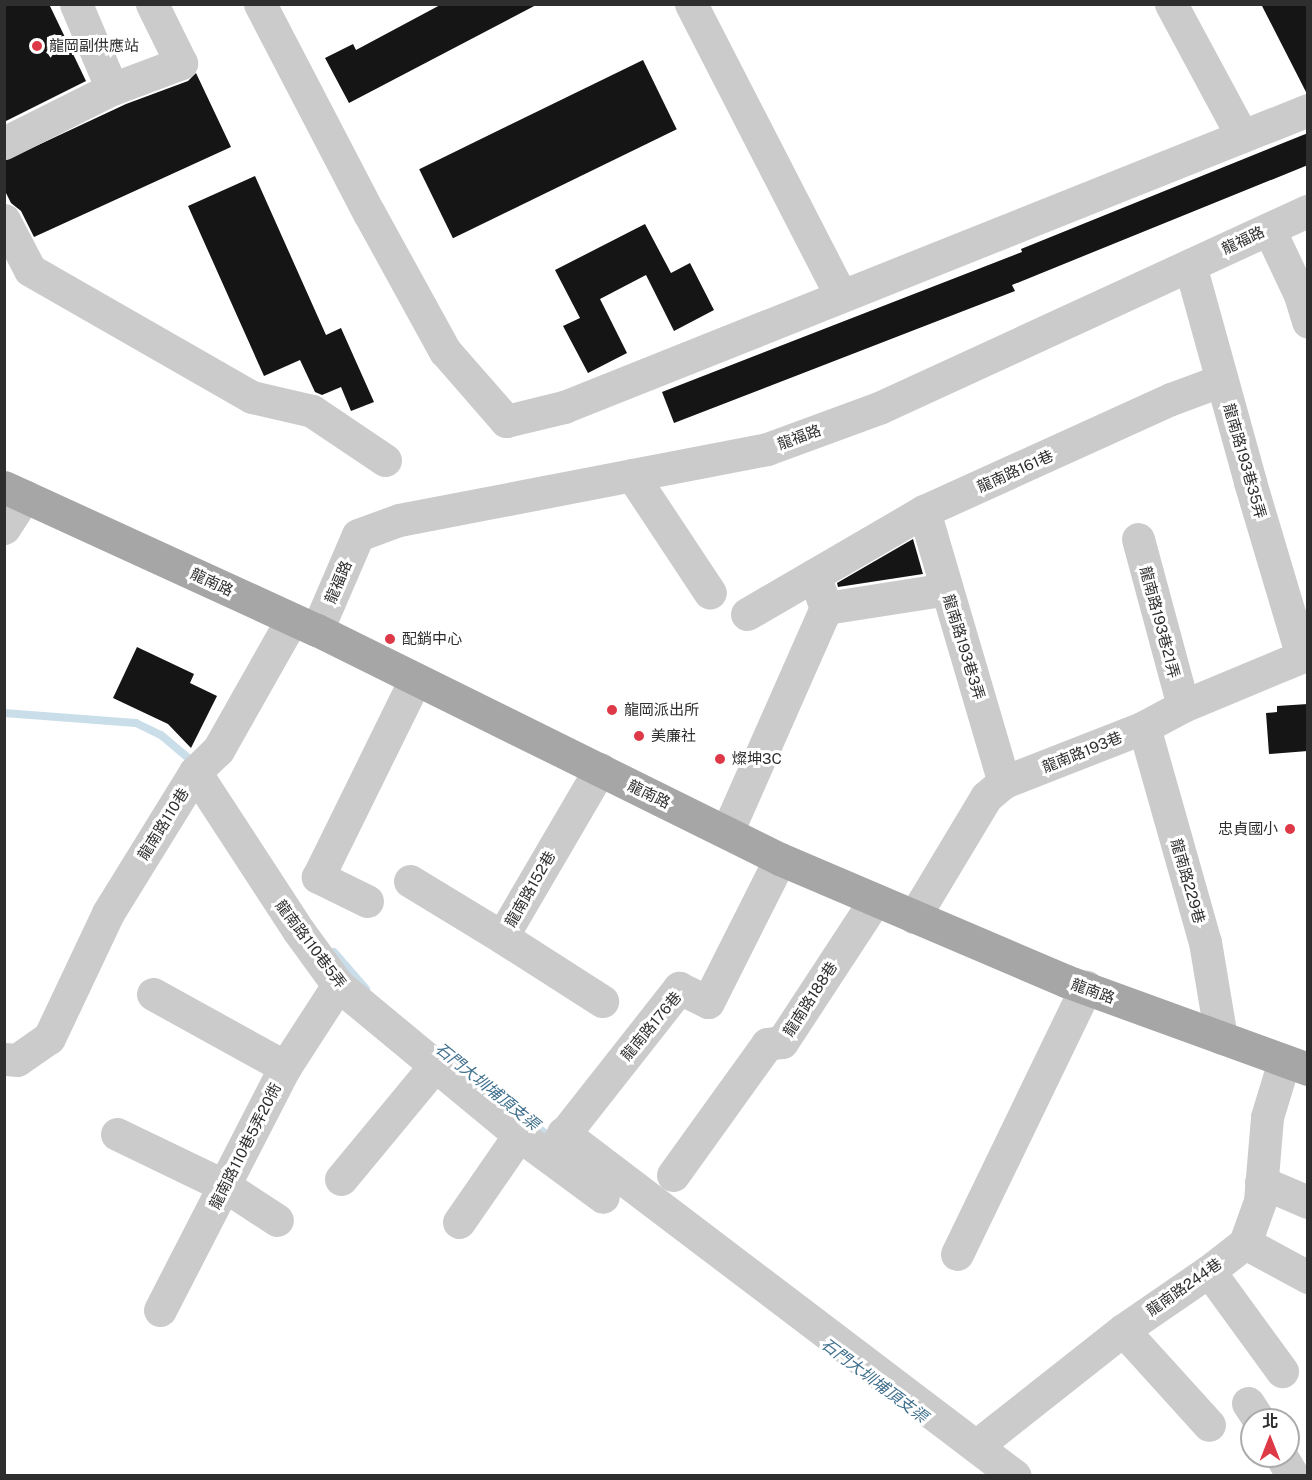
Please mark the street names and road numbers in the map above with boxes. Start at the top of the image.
street label: 龍福路 [1219,222,1267,258]
street label: 龍南路193巷35弄 [1220,401,1270,521]
street label: 龍福路 [775,421,823,453]
street label: 龍南路161巷 [974,446,1056,496]
street label: 龍福路 [321,558,355,606]
street label: 龍南路 [188,564,236,600]
street label: 龍南路193巷21弄 [1136,564,1184,680]
street label: 龍南路193巷3弄 [939,592,989,702]
street label: 龍南路193巷 [1039,728,1125,776]
street label: 龍南路 [625,776,673,812]
street label: 龍南路110巷 [134,785,192,863]
street label: 龍南路229巷 [1167,837,1209,925]
street label: 龍南路152巷 [501,848,559,930]
street label: 龍南路110巷5弄 [272,896,350,992]
street label: 龍南路188巷 [779,958,841,1040]
street label: 龍南路 [1069,975,1117,1007]
street label: 龍南路176巷 [617,988,685,1064]
street label: 龍南路110巷5弄20衖 [205,1080,285,1212]
street label: 龍南路244巷 [1143,1254,1225,1320]

